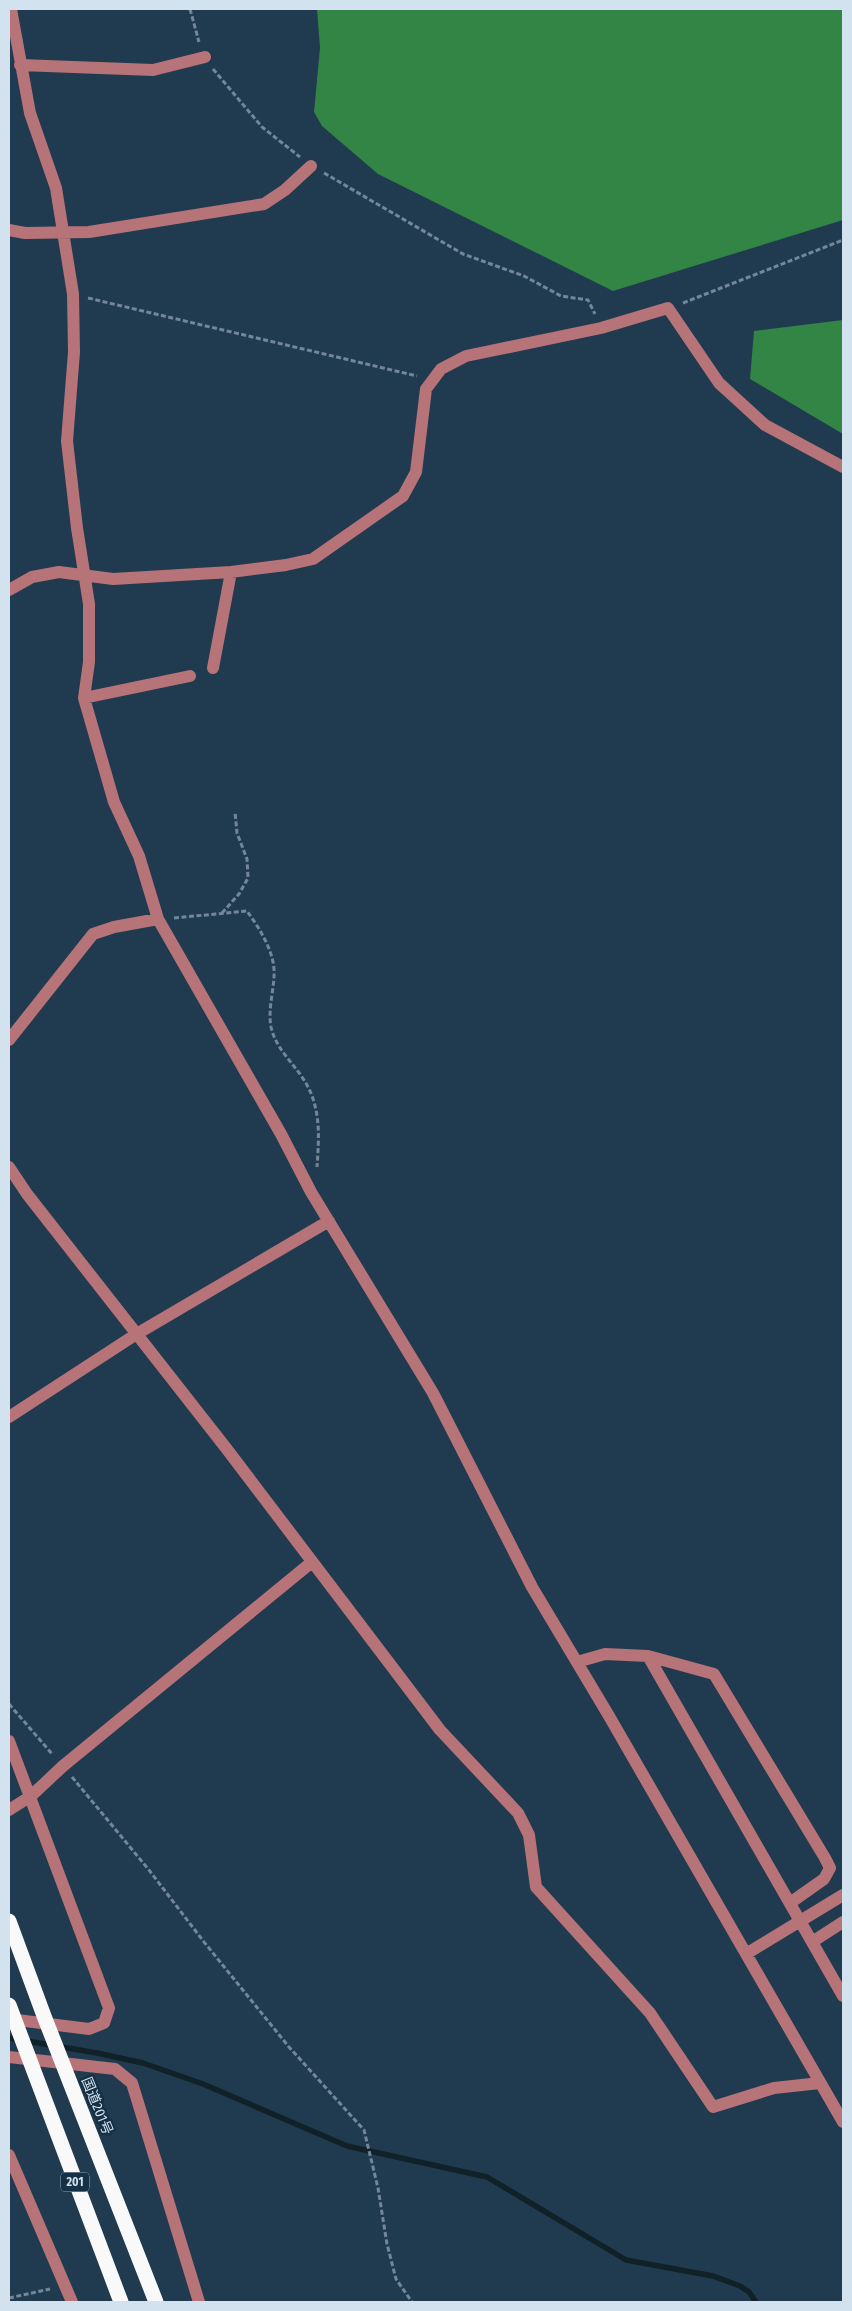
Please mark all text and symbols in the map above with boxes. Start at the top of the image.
street label: 国道201号 [78,2075,116,2137]
road number: 201 [61,2172,89,2192]

